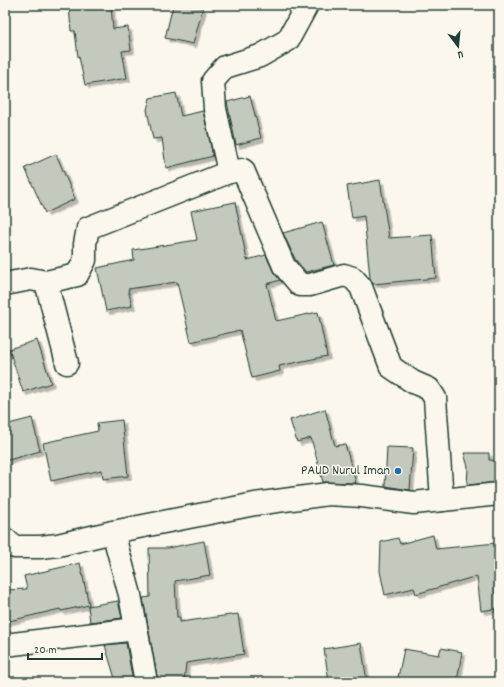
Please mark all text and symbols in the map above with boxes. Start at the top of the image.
north arrow [438,26,478,66]
text: U [455,45,465,62]
place label: PAUD Nurul Iman [301,461,390,481]
marker: PAUD Nurul Iman [393,466,403,476]
scale bar [28,635,102,661]
text: 20 m [34,642,57,659]

